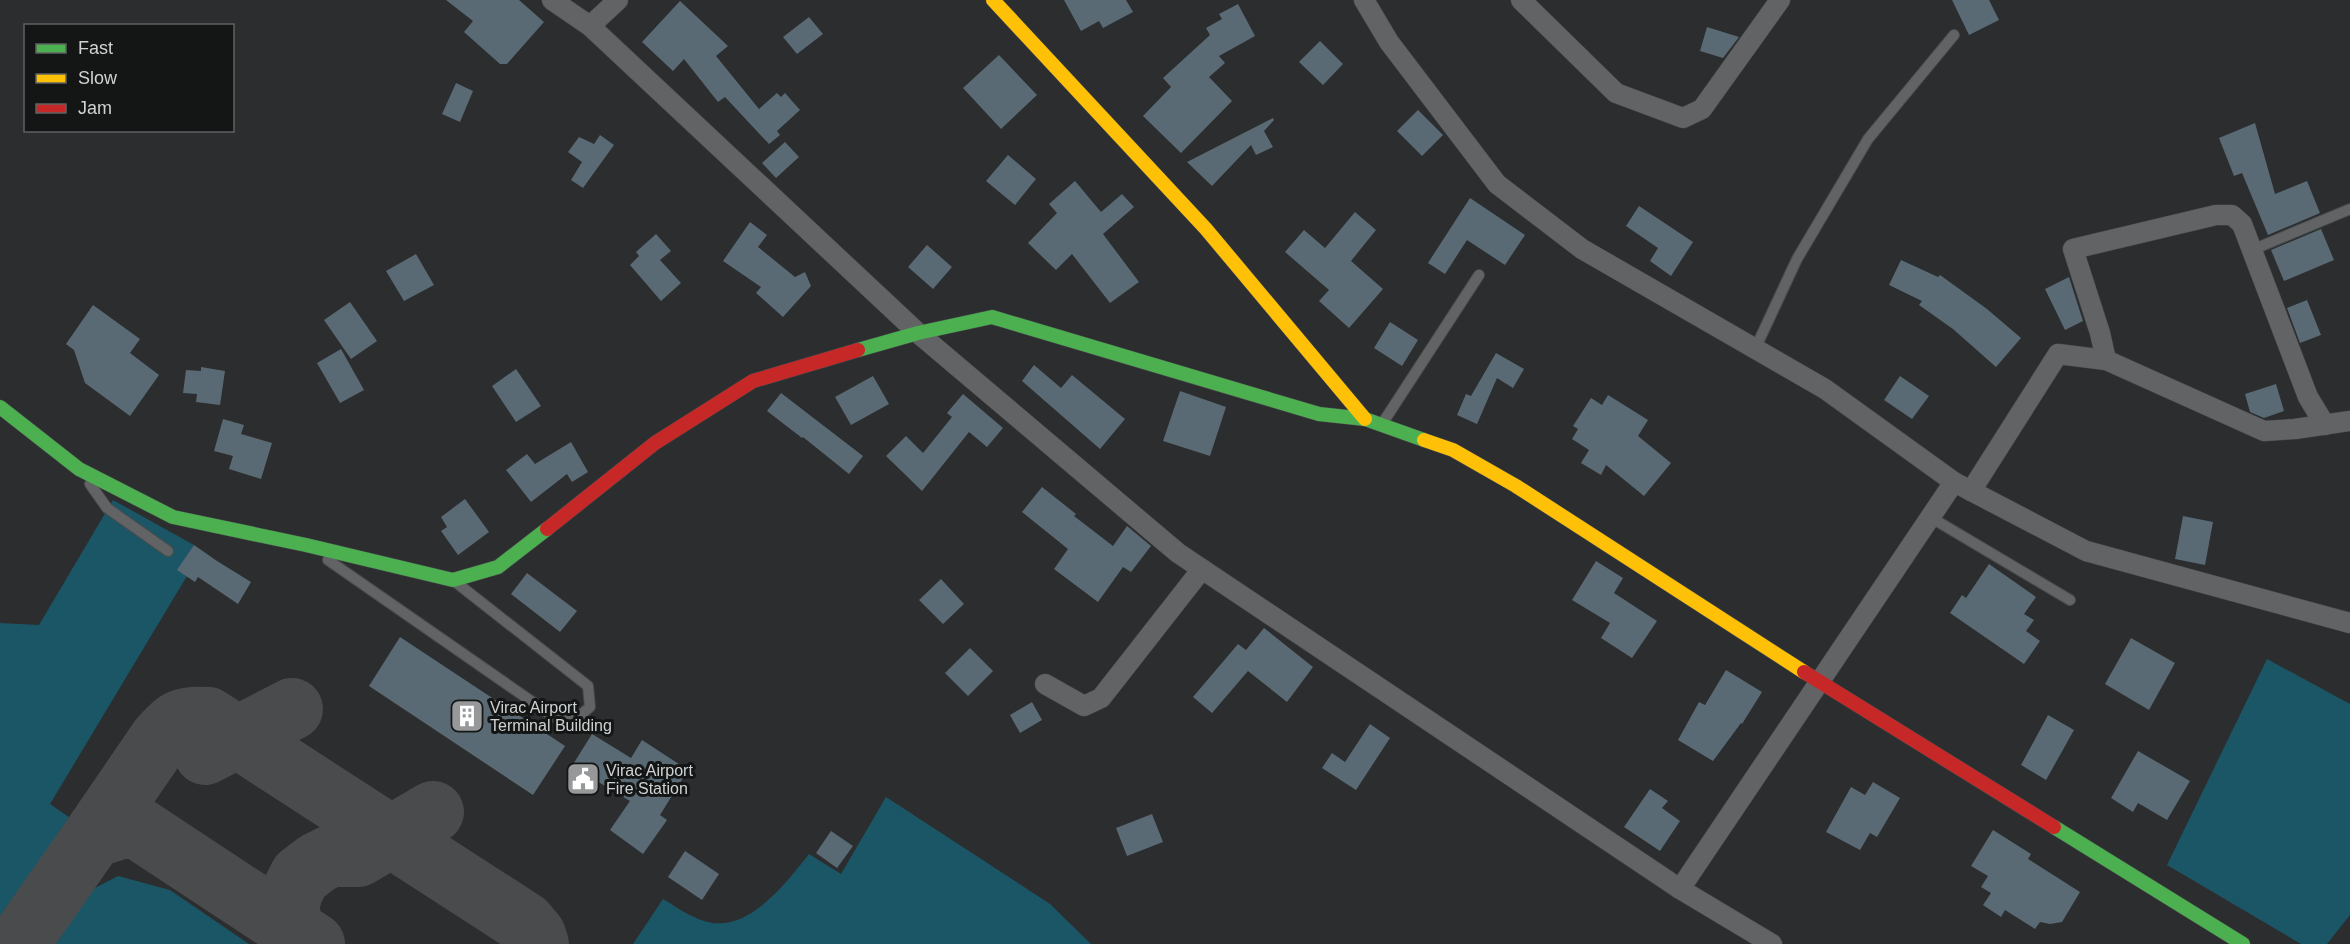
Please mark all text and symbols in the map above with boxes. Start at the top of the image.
legend [24,24,234,132]
text: Fast [78,38,113,58]
text: Slow [78,68,118,88]
text: Jam [78,98,112,118]
building icon: Virac Airport Terminal Building [449,698,485,734]
place label: Virac Airport Terminal Building [490,699,612,734]
public building icon: Virac Airport Fire Station [565,761,601,797]
place label: Virac Airport Fire Station [606,762,693,797]

